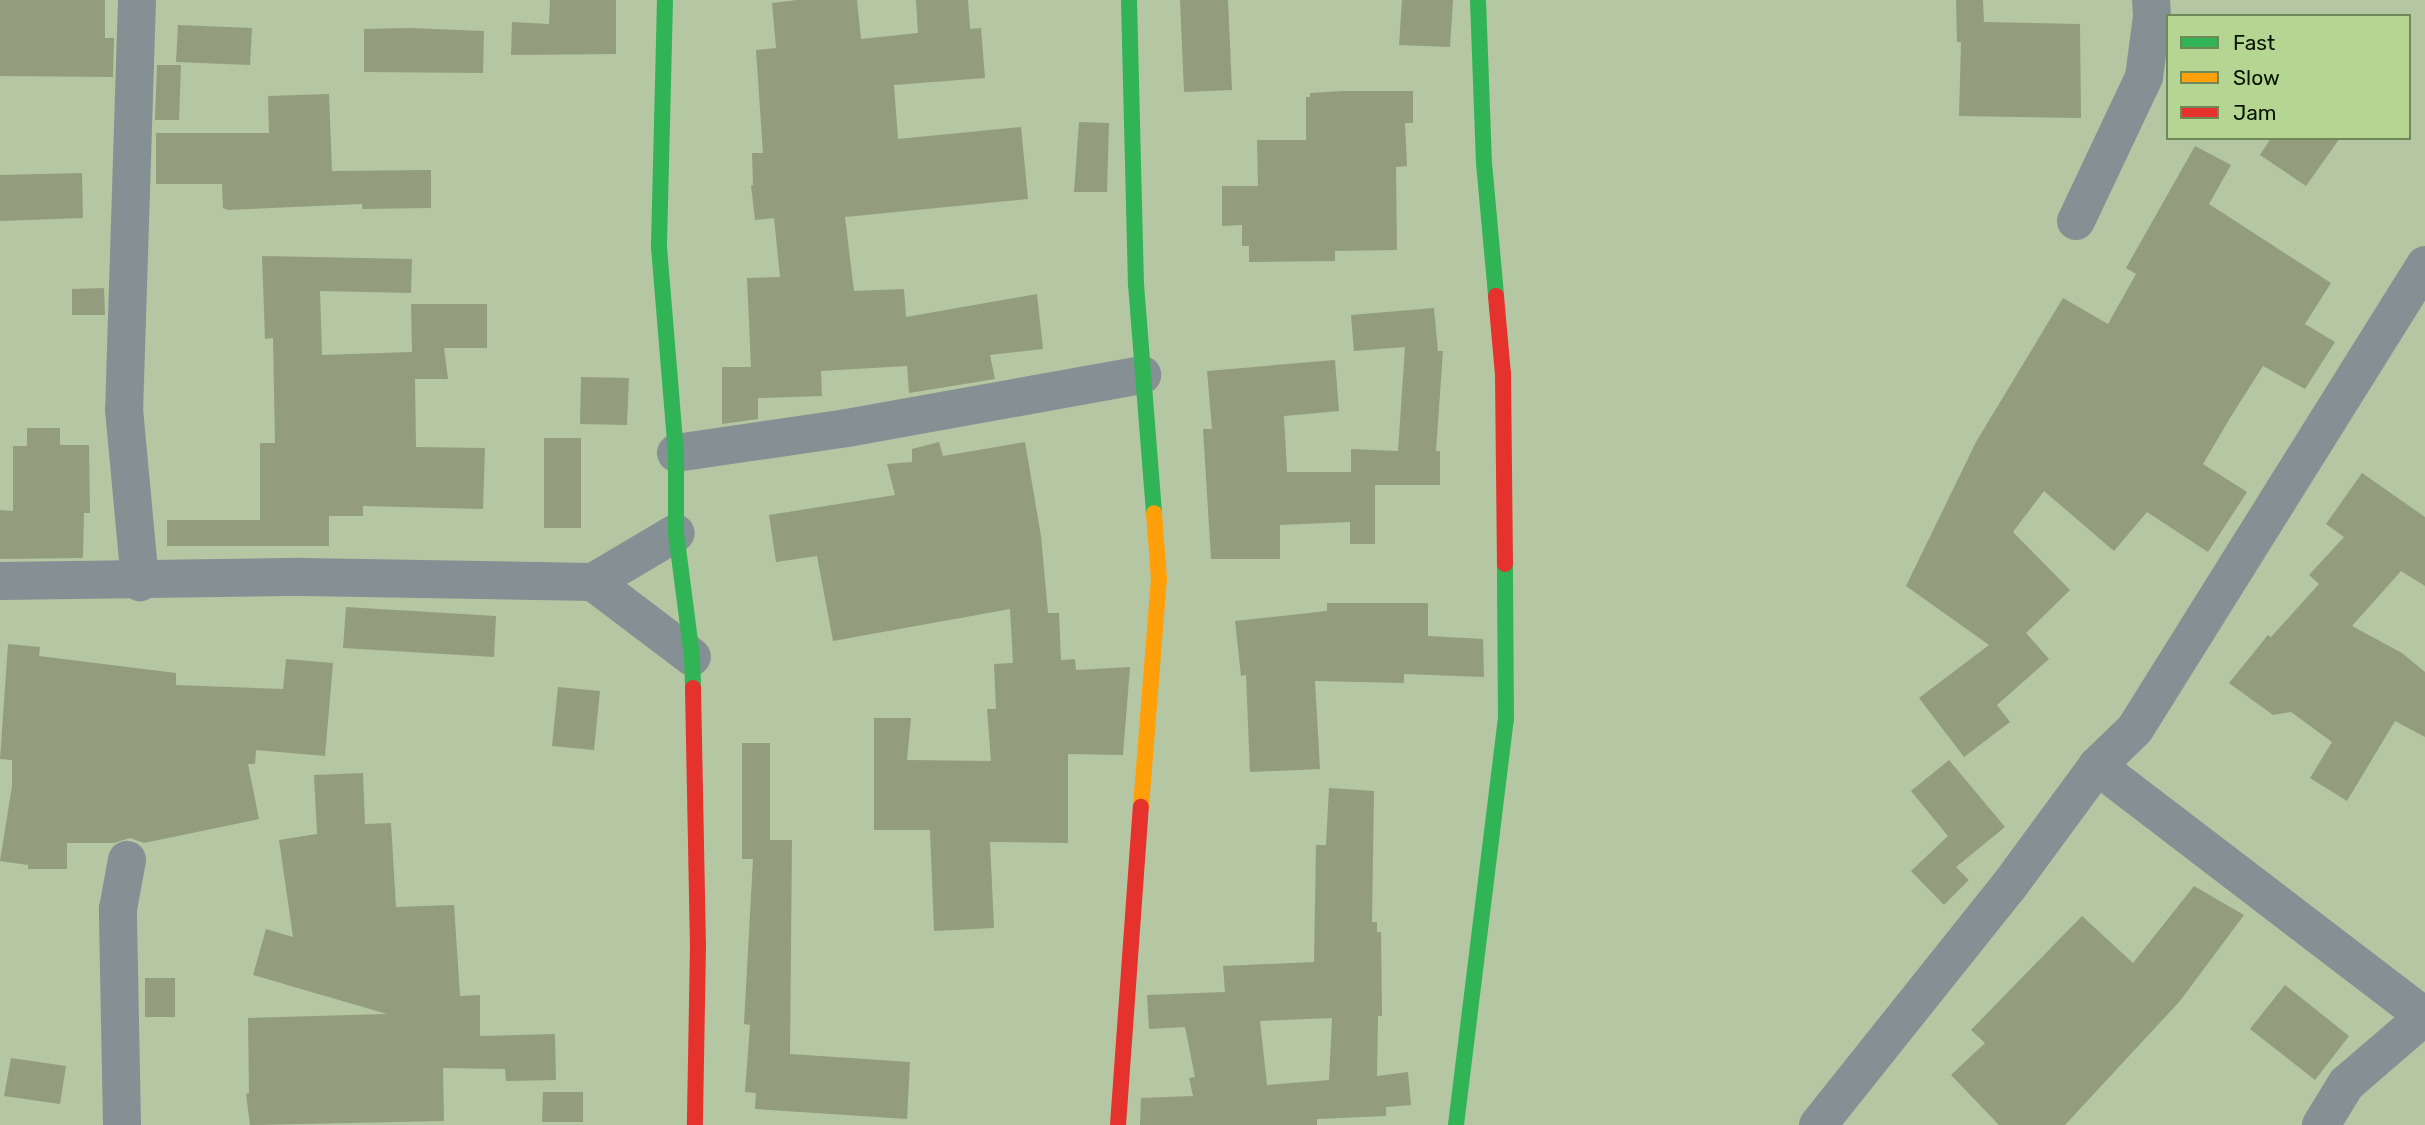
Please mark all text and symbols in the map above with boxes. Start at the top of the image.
legend [2166,14,2411,140]
text: Fast [2233,30,2275,55]
text: Slow [2233,65,2280,90]
text: Jam [2233,100,2277,125]

